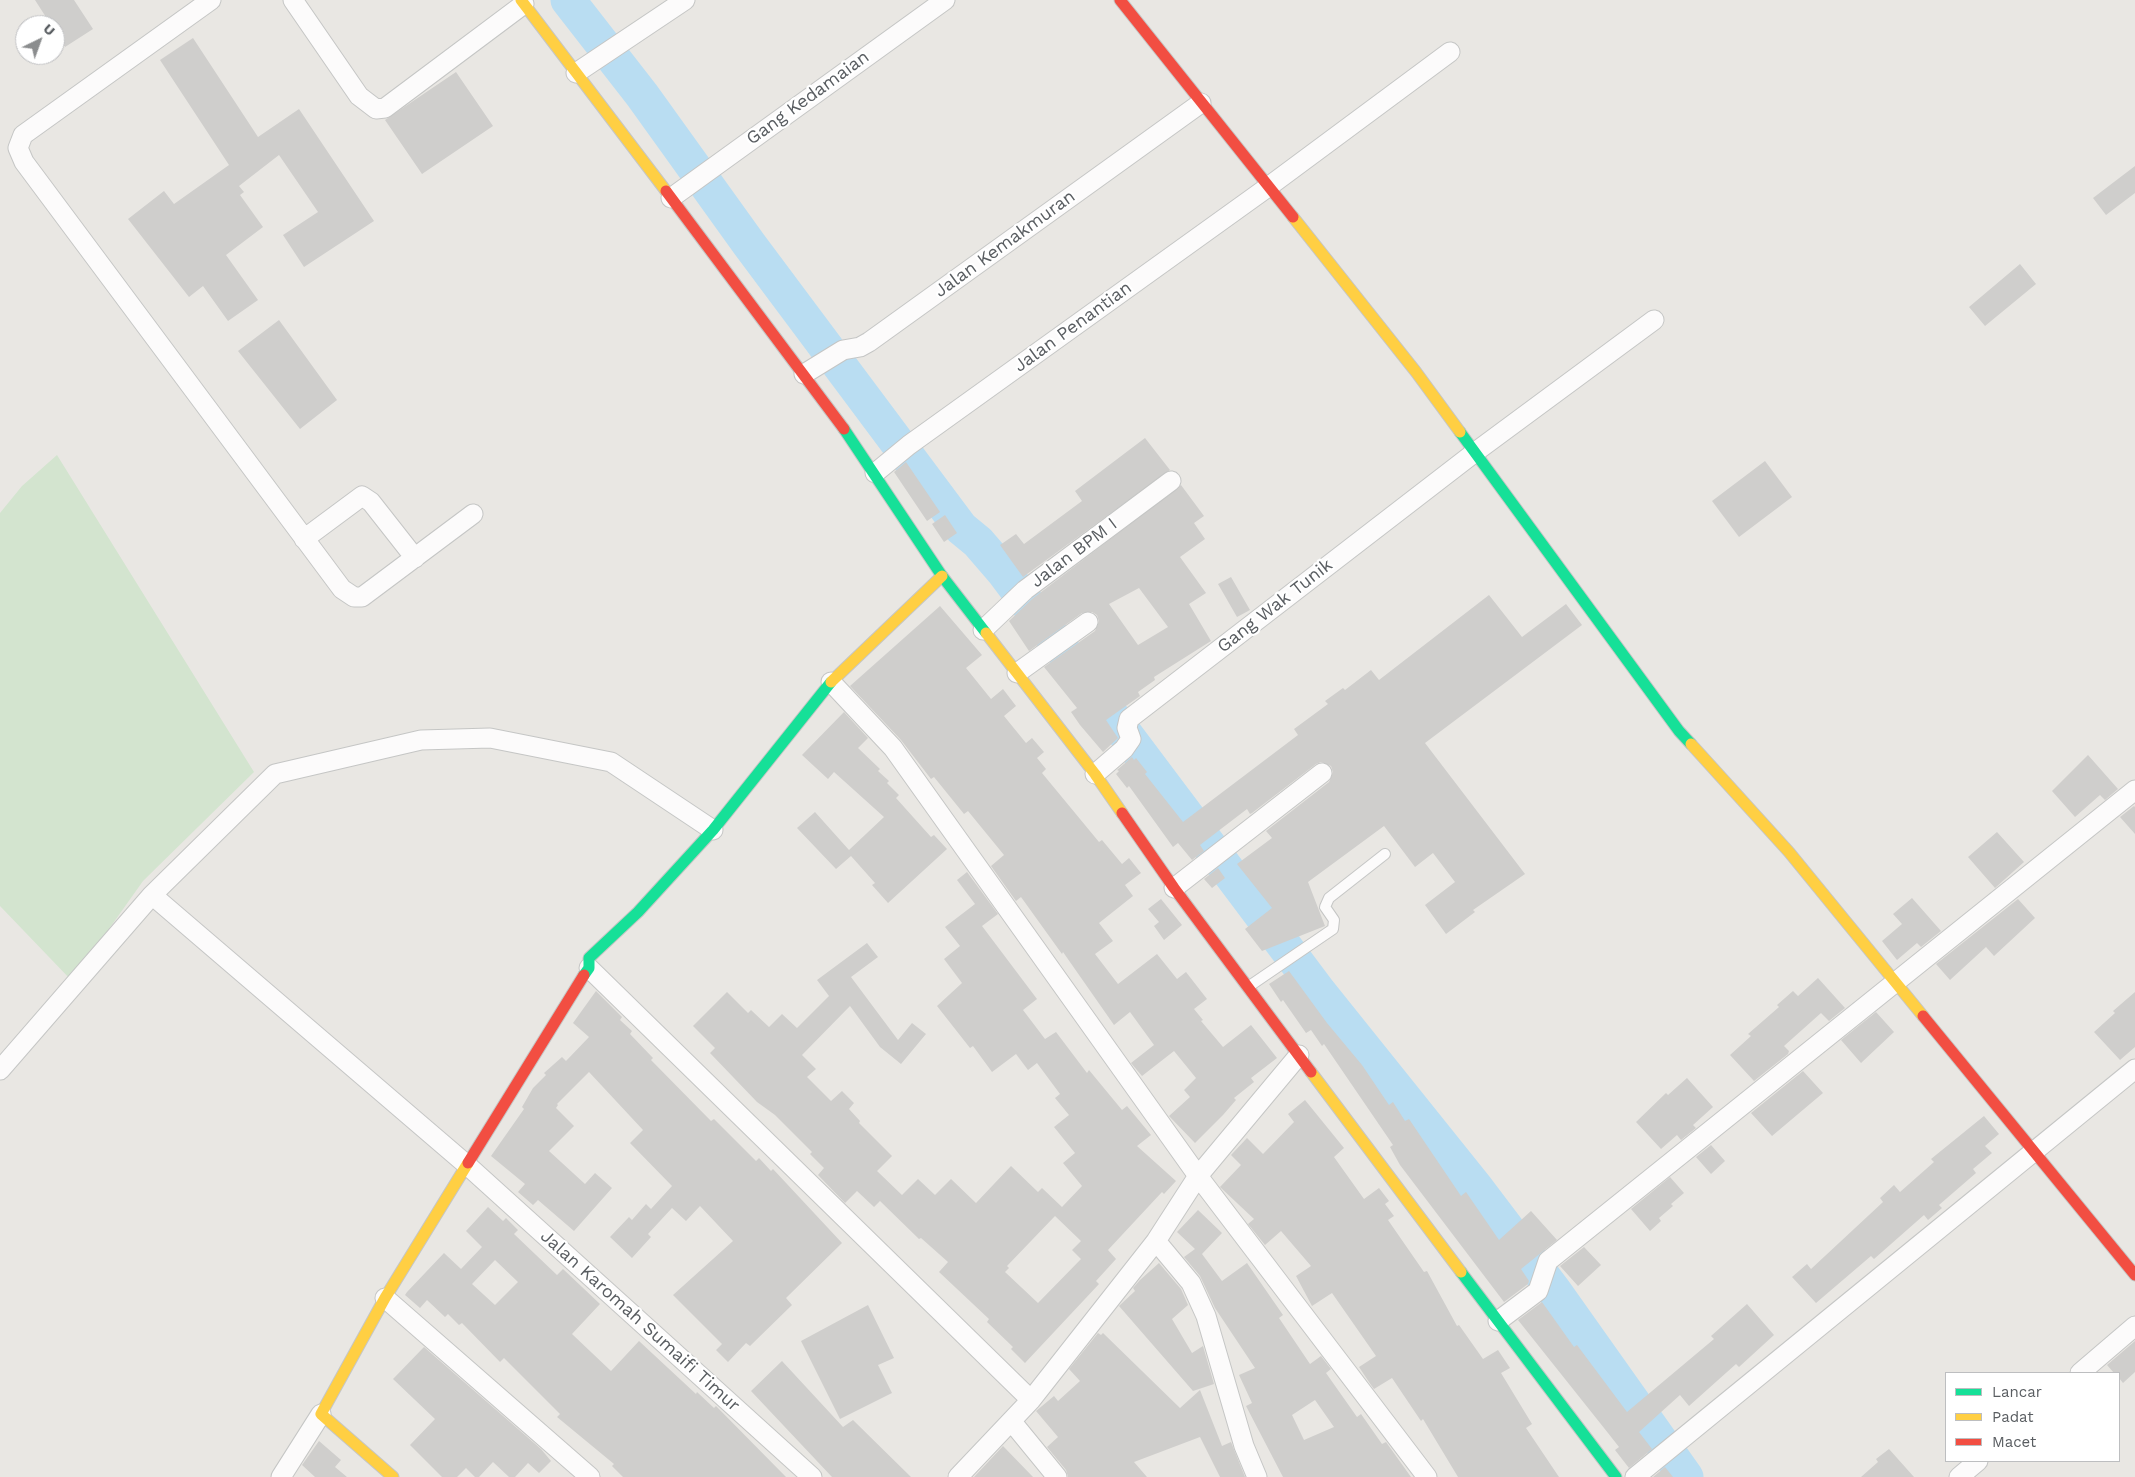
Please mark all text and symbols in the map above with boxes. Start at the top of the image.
north arrow [15,15,65,65]
text: U [40,20,58,39]
street label: Gang Kedamaian [742,46,874,150]
street label: Jalan Kemakmuran [930,186,1080,302]
street label: Jalan Penantian [1010,277,1136,377]
street label: Jalan BPM I [1027,514,1121,592]
street label: Gang Wak Tunik [1213,554,1337,658]
street label: Jalan Karomah Sumaifi Timur [536,1226,744,1416]
legend [1945,1372,2120,1462]
text: Lancar [1992,1383,2042,1401]
text: Padat [1992,1408,2034,1426]
text: Macet [1992,1433,2036,1451]

